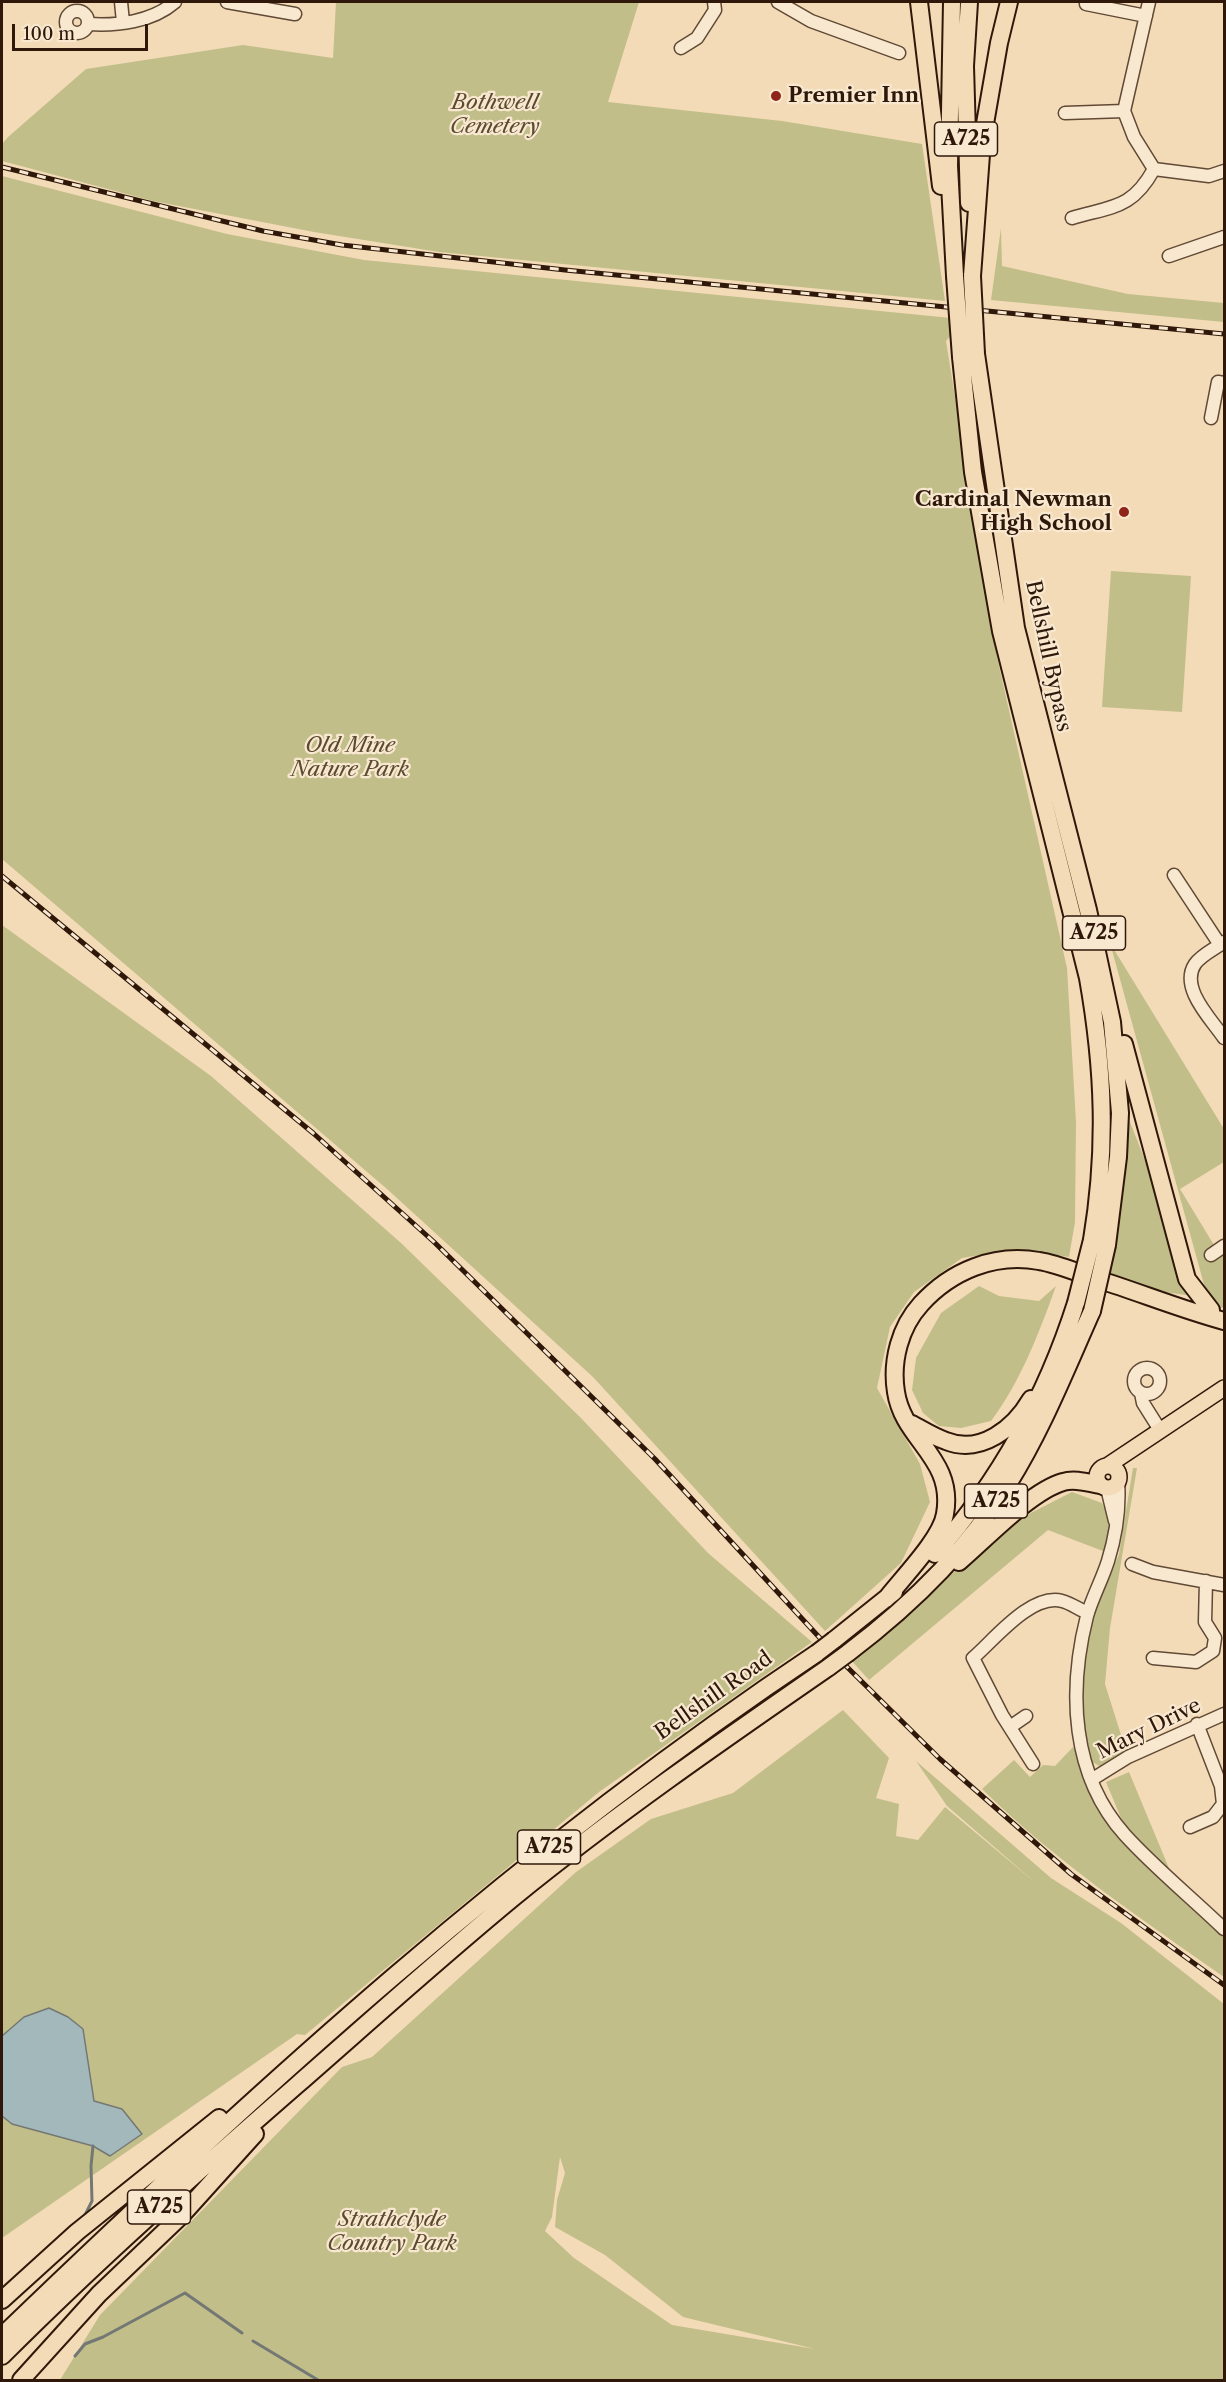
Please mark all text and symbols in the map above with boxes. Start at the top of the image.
scale bar [15,12,152,50]
text: 100 m [23,23,75,45]
place label: Premier Inn [788,83,919,109]
marker: Premier Inn [769,89,783,103]
park label: Bothwell Cemetery [450,90,540,140]
road number: A725 [934,122,998,156]
place label: Cardinal Newman High School [915,487,1112,537]
marker: Cardinal Newman High School [1117,505,1131,519]
street label: Bellshill Bypass [1020,578,1076,734]
park label: Old Mine Nature Park [291,733,409,783]
road number: A725 [1062,916,1126,950]
road number: A725 [964,1484,1028,1518]
street label: Bellshill Road [650,1646,778,1746]
street label: Mary Drive [1093,1693,1205,1765]
road number: A725 [518,1830,580,1864]
road number: A725 [128,2190,190,2224]
park label: Strathclyde Country Park [327,2207,457,2257]

